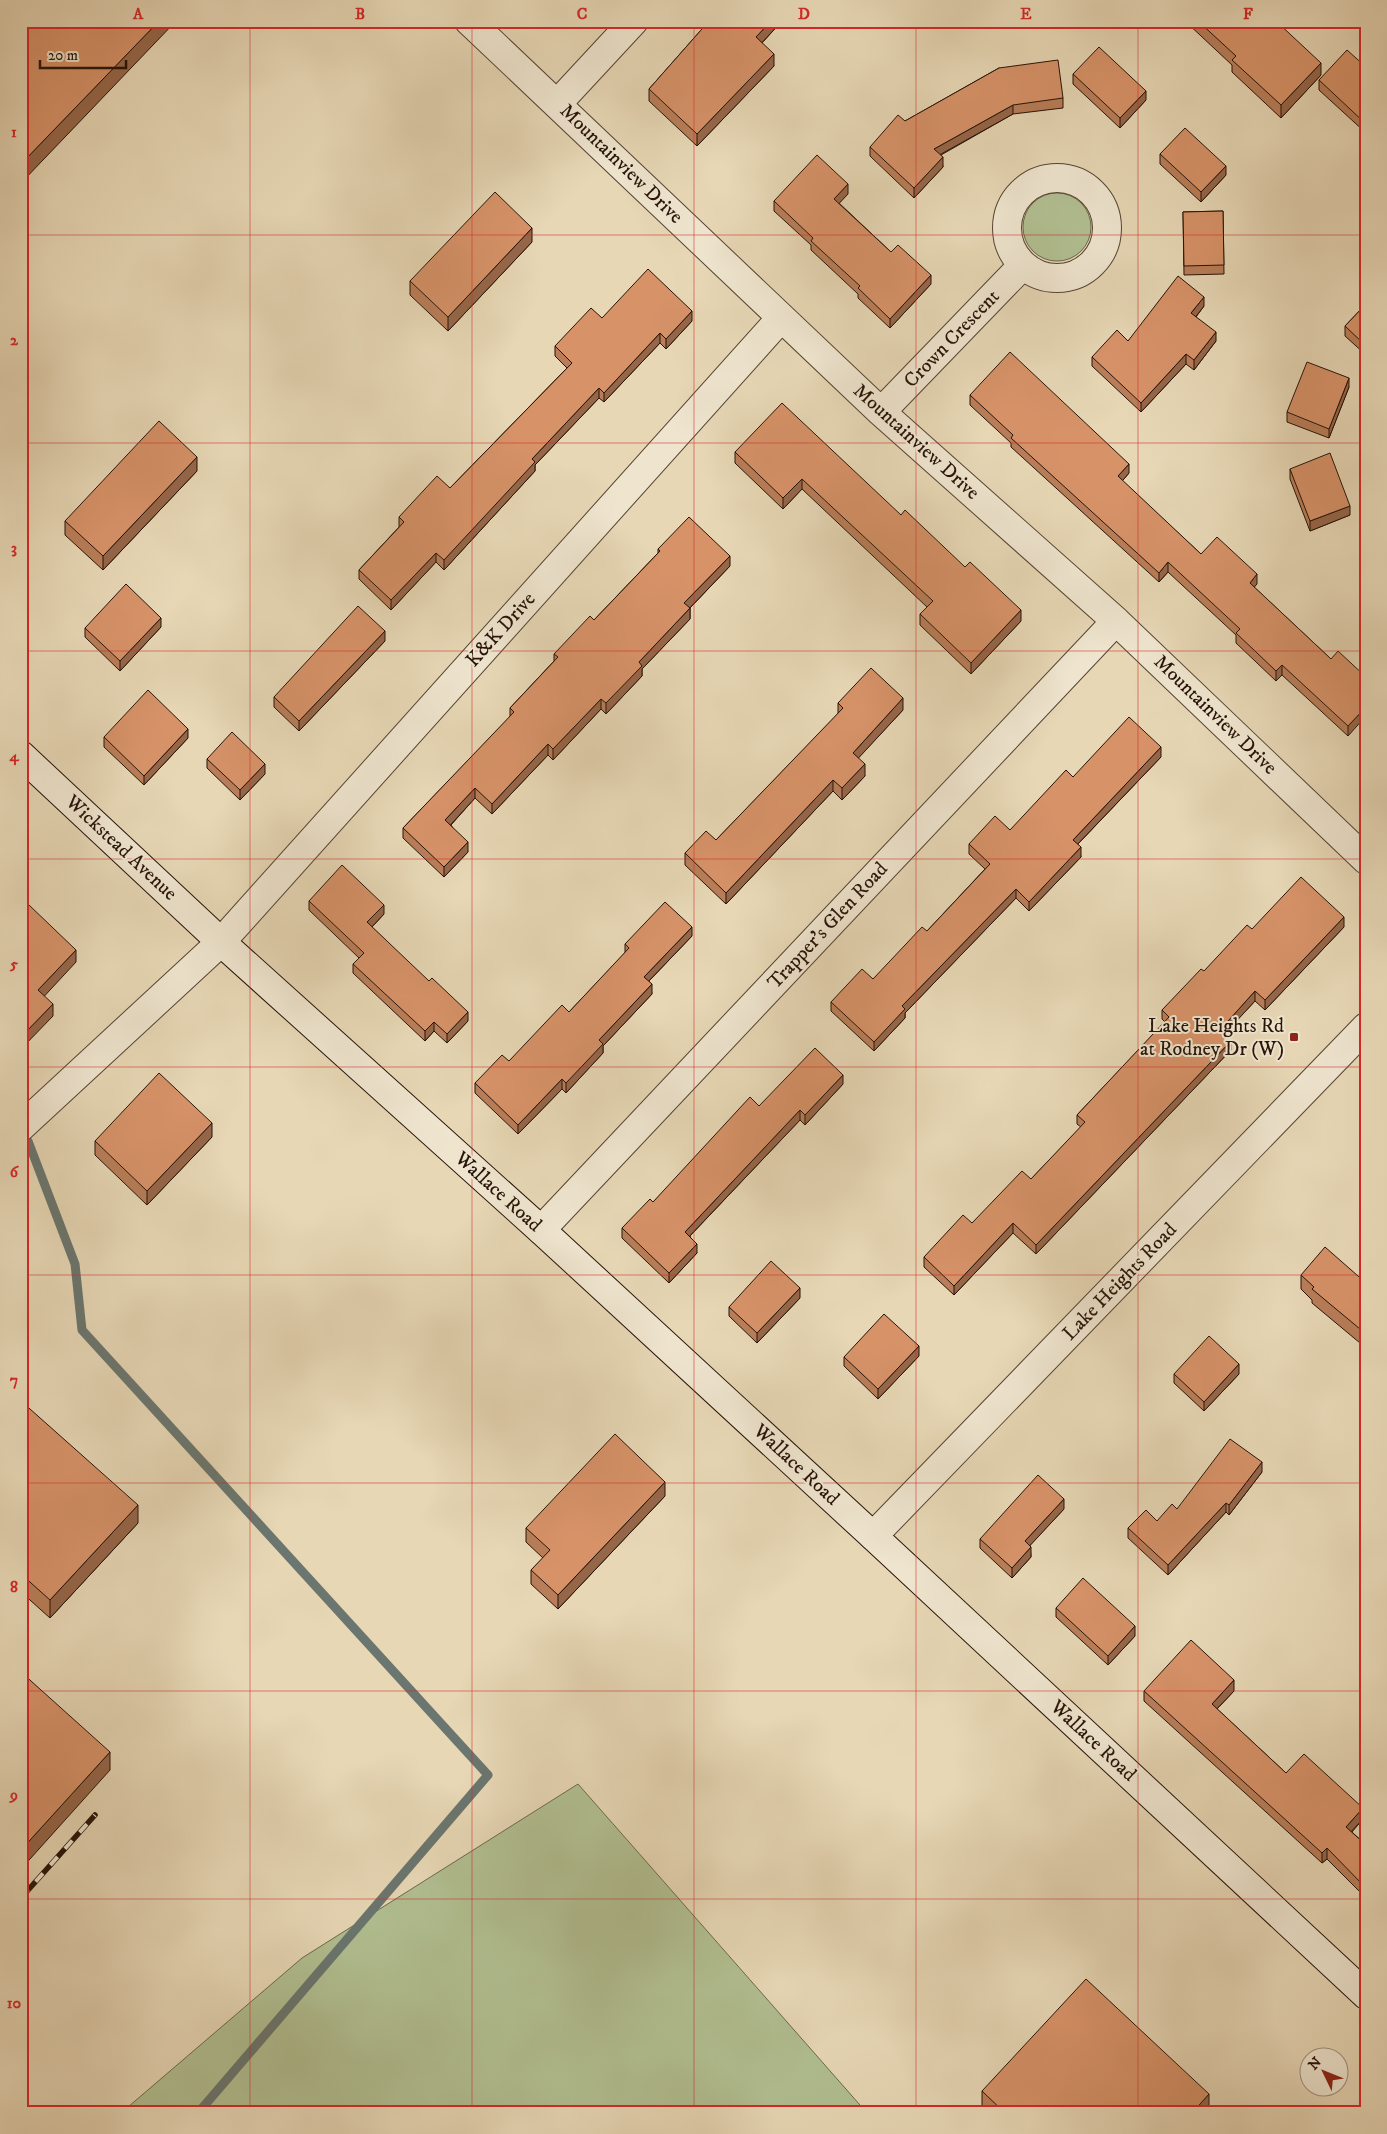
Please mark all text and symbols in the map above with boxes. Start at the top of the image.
text: A [132,4,144,24]
text: B [355,4,365,24]
text: C [577,4,587,24]
text: D [798,4,810,24]
text: E [1020,4,1032,24]
text: F [1243,4,1253,24]
scale bar [40,38,126,70]
text: 20 m [48,46,78,65]
street label: Mountainview Drive [554,99,688,229]
text: 1 [11,122,17,142]
street label: Crown Crescent [899,285,1005,393]
text: 2 [10,330,19,350]
street label: Mountainview Drive [847,379,985,505]
text: 3 [11,538,17,558]
street label: K&K Drive [461,587,541,673]
street label: Mountainview Drive [1148,650,1282,780]
text: 4 [8,746,19,766]
street label: Wickstead Avenue [59,789,182,906]
street label: Trapper's Glen Road [763,857,893,995]
text: 5 [9,954,18,974]
place label: Lake Heights Rd at Rodney Dr (W) [1140,1014,1284,1062]
marker: Lake Heights Rd at Rodney Dr (W) [1288,1031,1300,1043]
street label: Wallace Road [448,1146,547,1238]
text: 6 [10,1162,20,1182]
street label: Lake Heights Road [1058,1218,1183,1346]
text: 7 [10,1370,18,1390]
street label: Wallace Road [747,1418,844,1511]
text: 8 [10,1577,18,1597]
street label: Wallace Road [1044,1694,1141,1787]
text: 9 [9,1785,18,1805]
text: 10 [7,1993,22,2013]
north arrow [1300,2046,1350,2096]
text: N [1305,2053,1326,2074]

